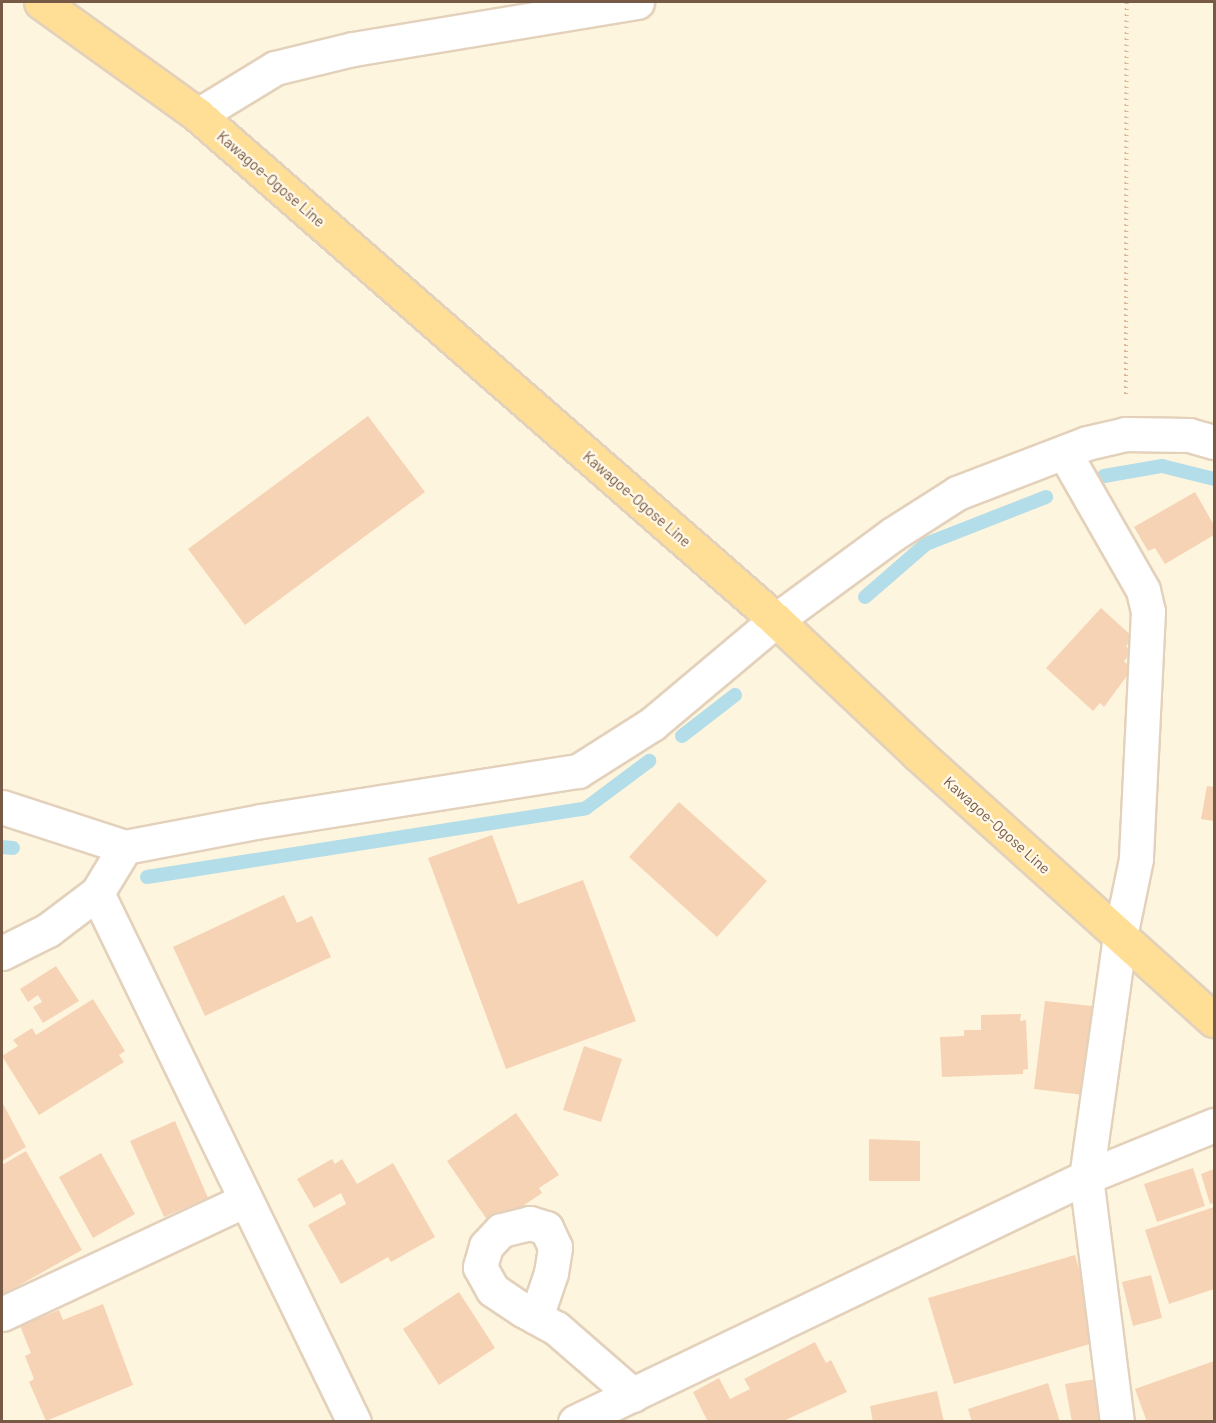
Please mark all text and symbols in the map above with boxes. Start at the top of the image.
street label: Kawagoe-Ogose Line [213,127,329,231]
street label: Kawagoe-Ogose Line [579,447,695,551]
street label: Kawagoe-Ogose Line [940,772,1054,878]

